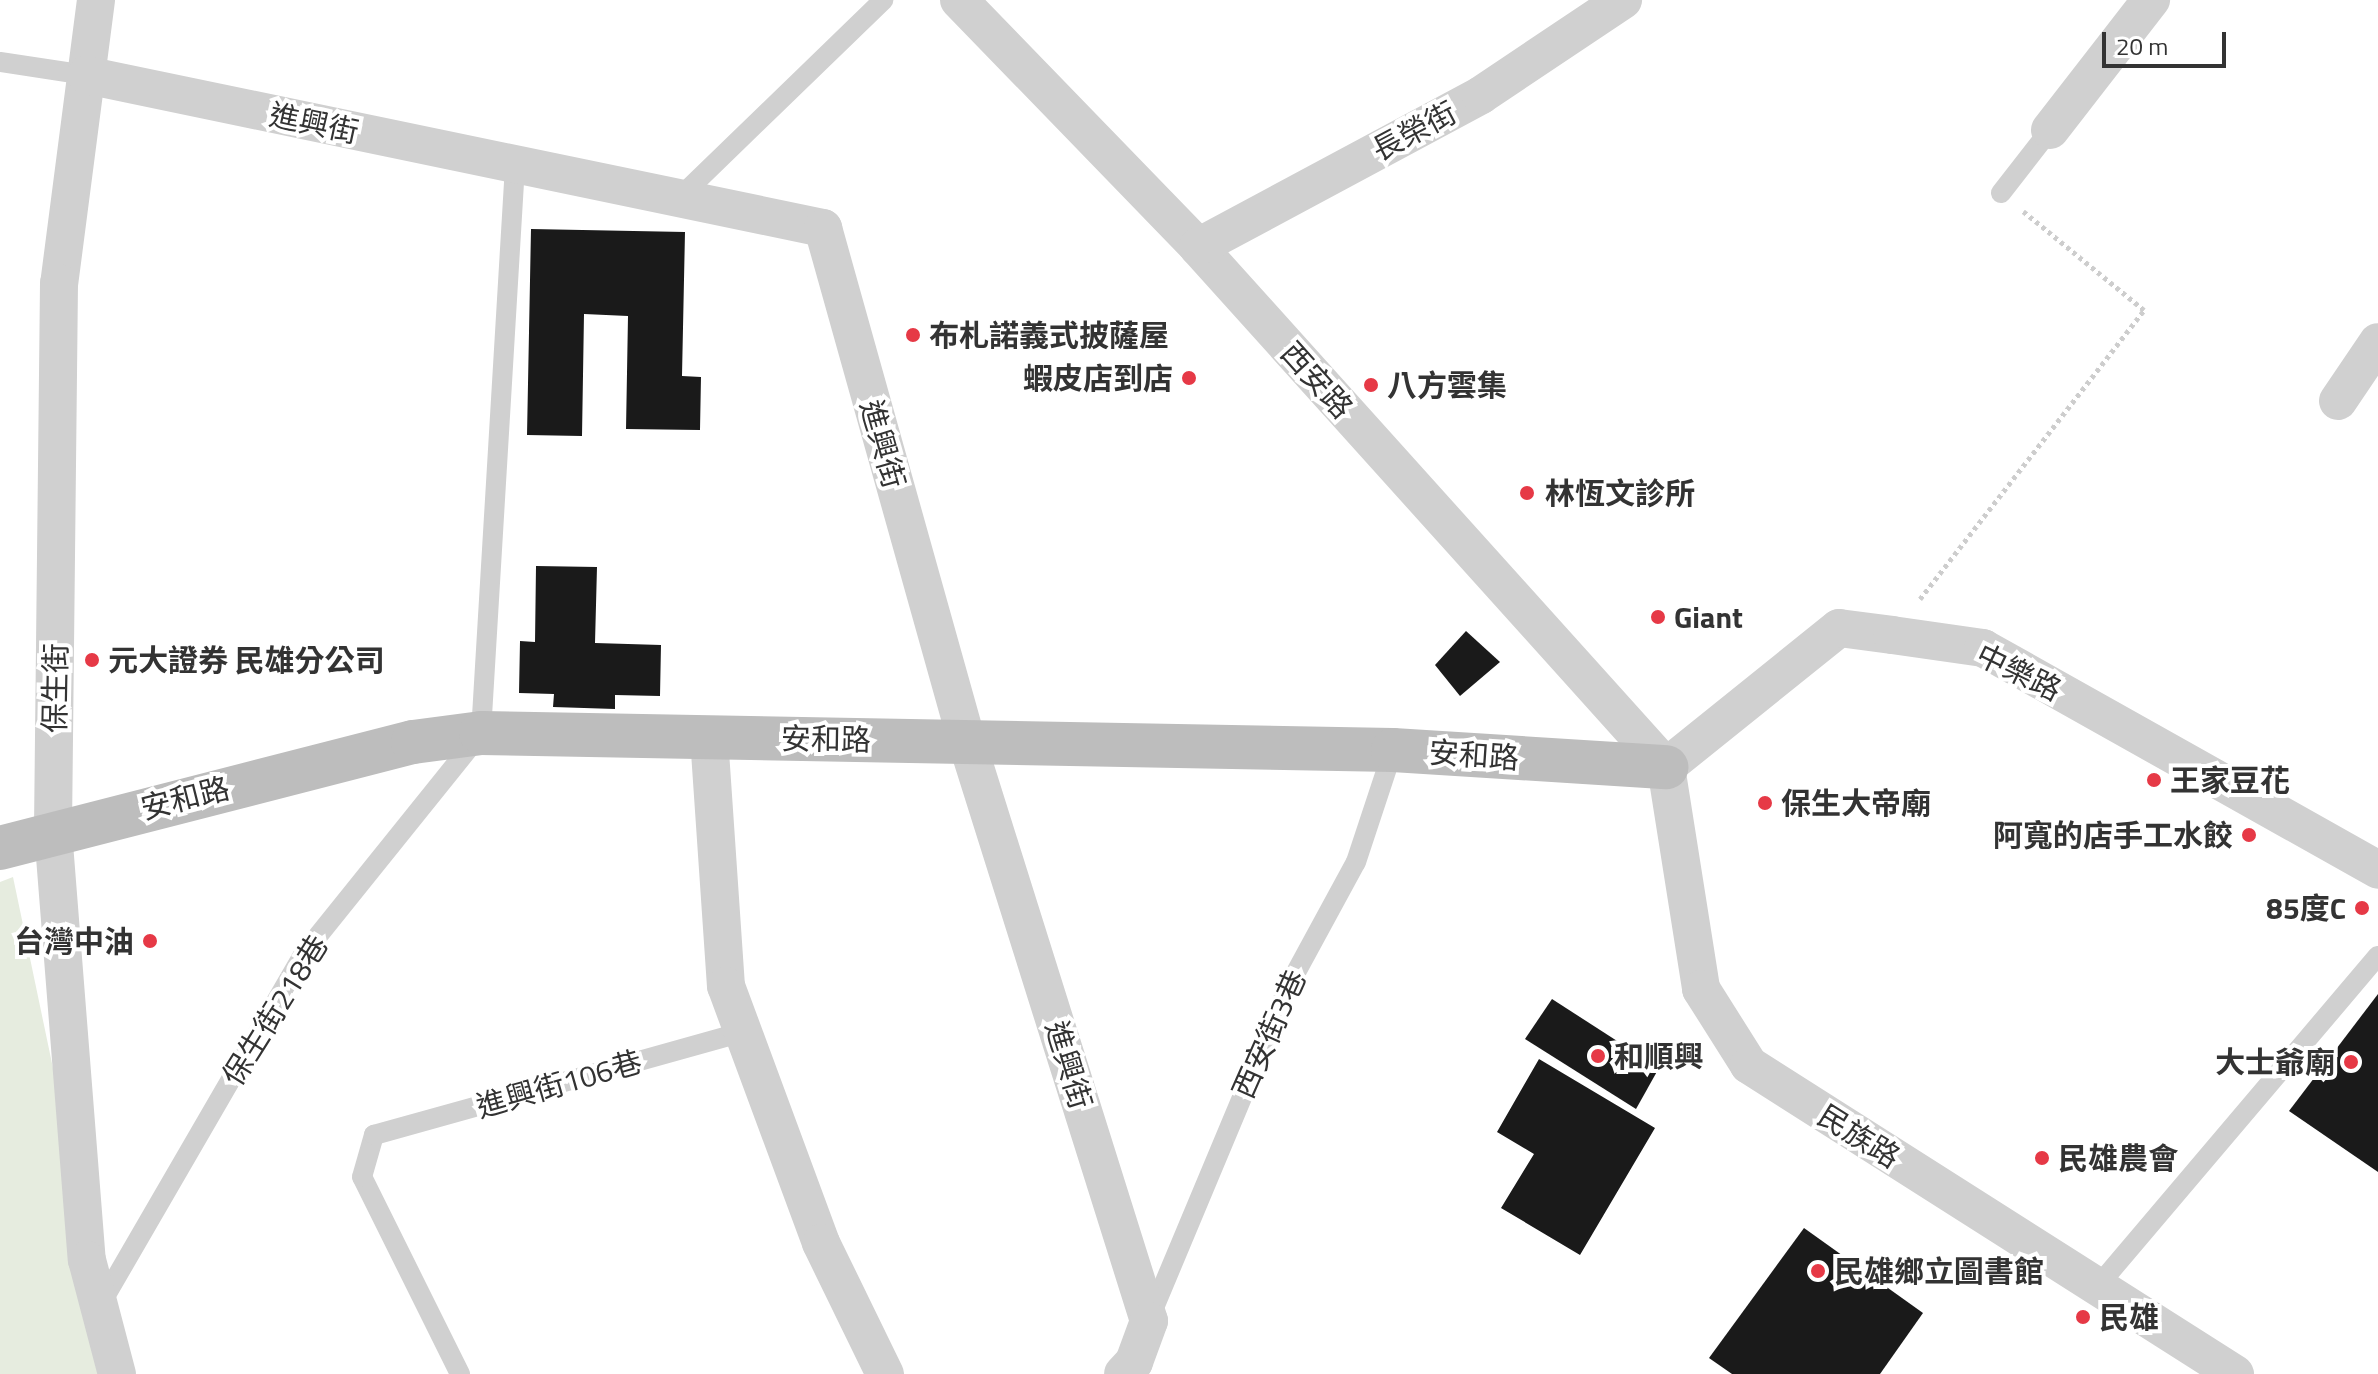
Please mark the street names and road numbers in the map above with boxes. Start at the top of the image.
street label: 長榮街 [1366,94,1462,168]
street label: 進興街 [266,96,362,150]
street label: 西安路 [1274,335,1360,425]
street label: 進興街 [853,396,913,492]
street label: 中樂路 [1971,636,2067,708]
street label: 保生街 [36,643,74,733]
street label: 安和路 [781,720,871,758]
street label: 安和路 [1428,734,1520,776]
street label: 安和路 [137,770,233,826]
street label: 保生街218巷 [215,928,335,1092]
street label: 西安街3巷 [1225,964,1313,1104]
street label: 進興街 [1039,1017,1099,1113]
street label: 進興街106巷 [472,1043,646,1125]
street label: 民族路 [1811,1097,1907,1175]

